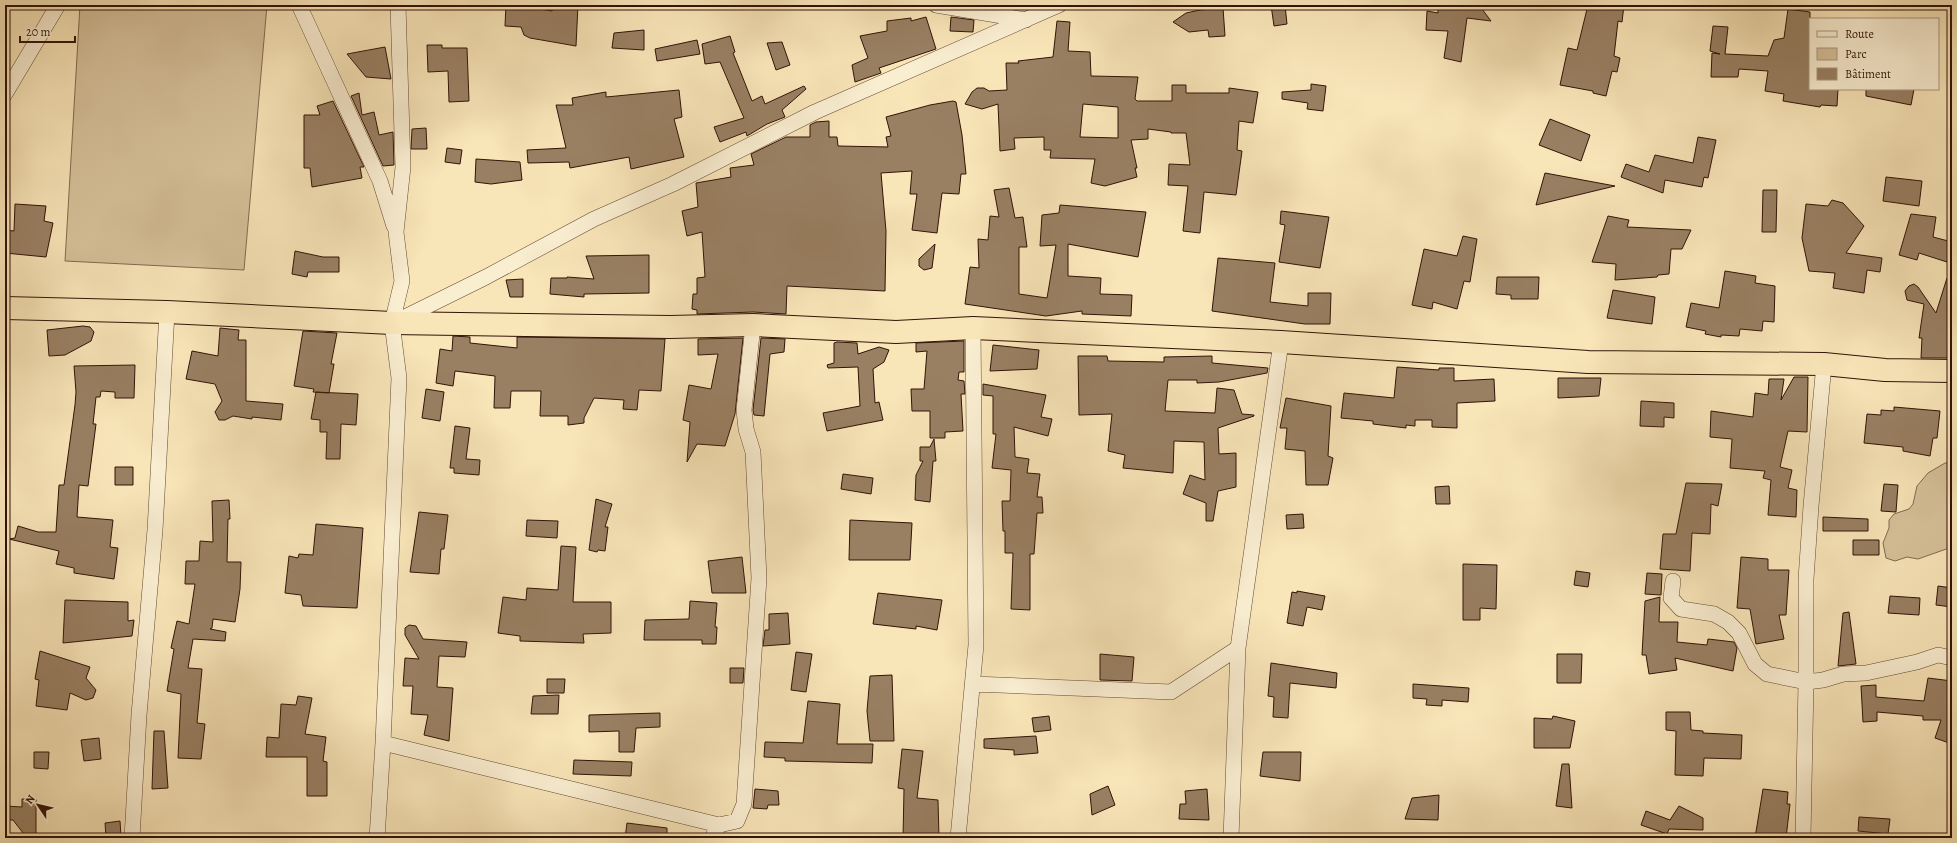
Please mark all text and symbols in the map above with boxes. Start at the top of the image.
scale bar [20,18,75,44]
legend [1809,18,1939,90]
text: 20 m [26,24,50,40]
text: Route [1845,26,1874,42]
text: Parc [1845,46,1867,62]
text: Bâtiment [1845,66,1891,82]
north arrow [18,785,58,825]
text: N [22,792,39,807]

